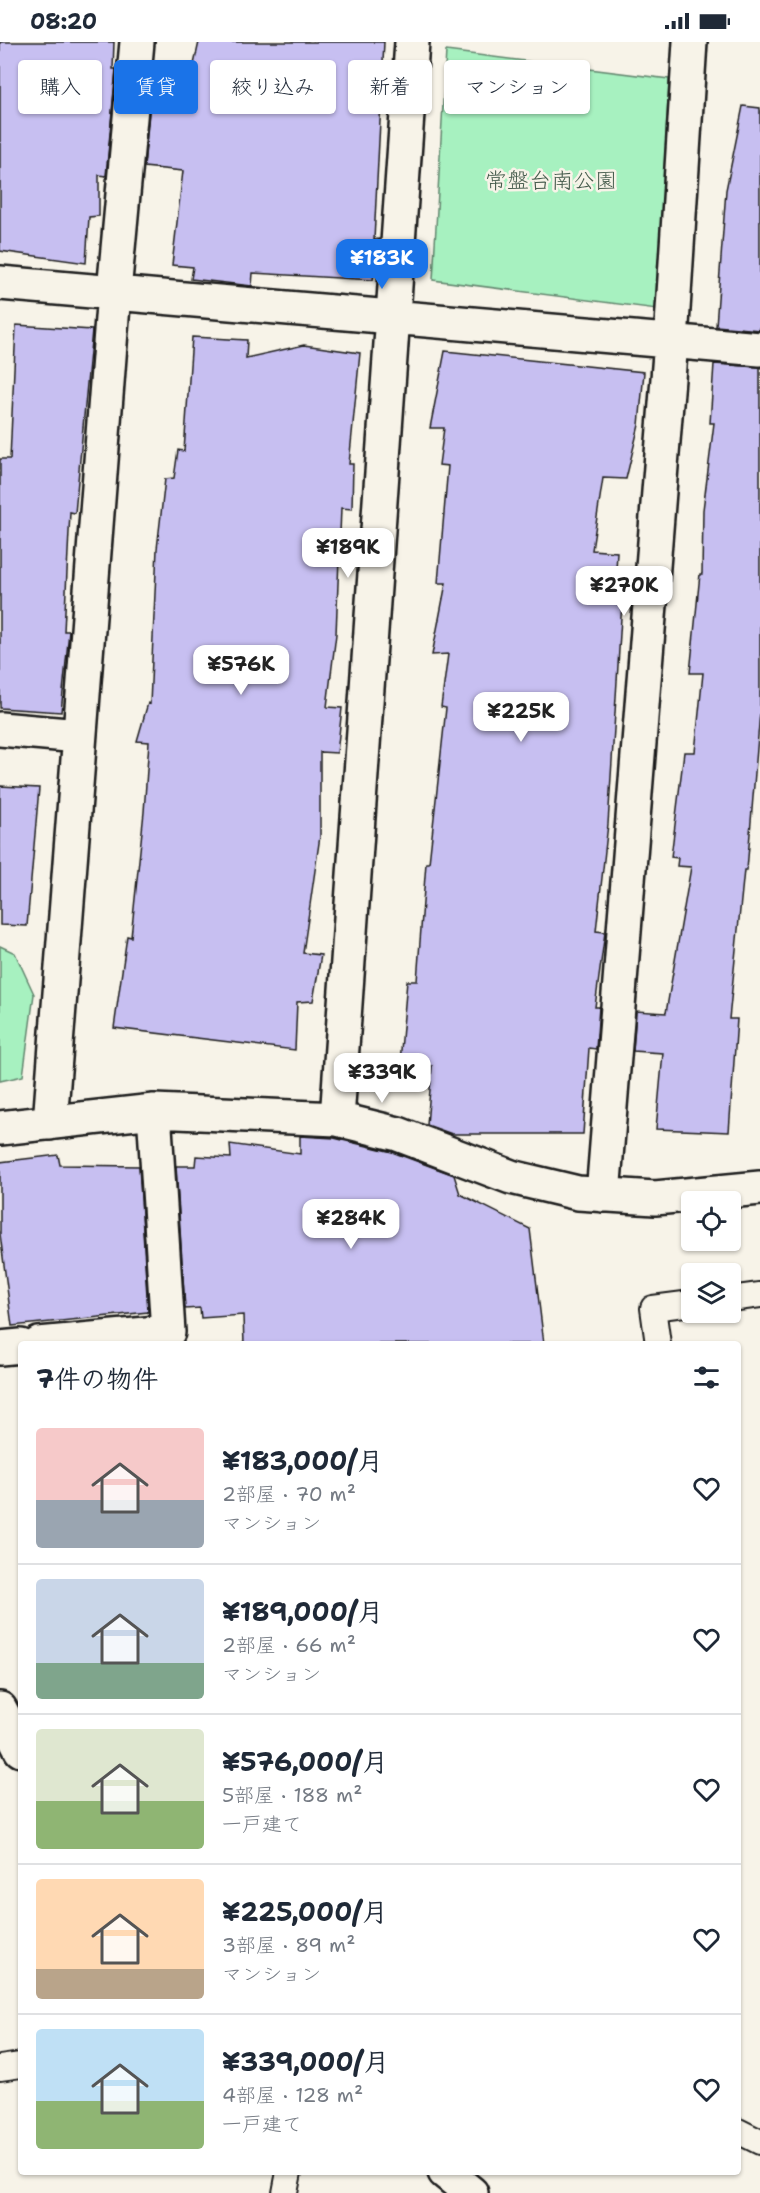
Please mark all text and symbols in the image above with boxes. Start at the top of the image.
text: 08:20 [30,7,97,36]
chip: 購入 [18,60,102,114]
chip: 賃貸 [114,60,198,114]
chip: 絞り込み [210,60,336,114]
chip: 新着 [348,60,432,114]
chip: マンション [444,60,590,114]
park label: 常盤台南公園 [485,166,617,195]
pin: ¥183K [340,239,424,290]
text: ¥183K [350,245,414,271]
pin: ¥189K [306,528,390,579]
text: ¥189K [316,534,380,560]
pin: ¥270K [582,566,666,617]
text: ¥270K [590,572,658,598]
pin: ¥576K [199,645,283,696]
text: ¥576K [207,651,275,677]
pin: ¥225K [479,692,563,743]
text: ¥225K [487,698,555,724]
pin: ¥339K [340,1053,424,1104]
text: ¥339K [348,1059,416,1085]
map controls [681,1191,741,1323]
button: locate [681,1191,741,1251]
pin: ¥284K [309,1199,393,1250]
text: ¥284K [316,1205,386,1231]
button: layers [681,1263,741,1323]
text: 7件の物件 [36,1361,158,1396]
icon: filters [690,1361,723,1394]
text: ¥183,000/月 [222,1443,383,1478]
icon: home [84,1452,156,1524]
icon: heart [690,1472,723,1505]
text: 2部屋 · 70 m² [222,1481,356,1507]
text: マンション [222,1510,321,1536]
text: ¥189,000/月 [222,1594,384,1629]
icon: home [84,1603,156,1675]
icon: heart [690,1623,723,1656]
text: 2部屋 · 66 m² [222,1632,356,1658]
text: マンション [222,1661,321,1687]
text: ¥576,000/月 [222,1744,388,1779]
icon: home [84,1753,156,1825]
icon: heart [690,1773,723,1806]
text: 5部屋 · 188 m² [222,1782,362,1808]
text: 一戸建て [222,1811,302,1837]
text: ¥225,000/月 [222,1894,388,1929]
icon: home [84,1903,156,1975]
icon: heart [690,1923,723,1956]
text: 3部屋 · 89 m² [222,1932,356,1958]
text: マンション [222,1961,321,1987]
text: ¥339,000/月 [222,2044,389,2079]
icon: home [84,2053,156,2125]
icon: heart [690,2073,723,2106]
text: 4部屋 · 128 m² [222,2082,363,2108]
text: 一戸建て [222,2111,302,2137]

